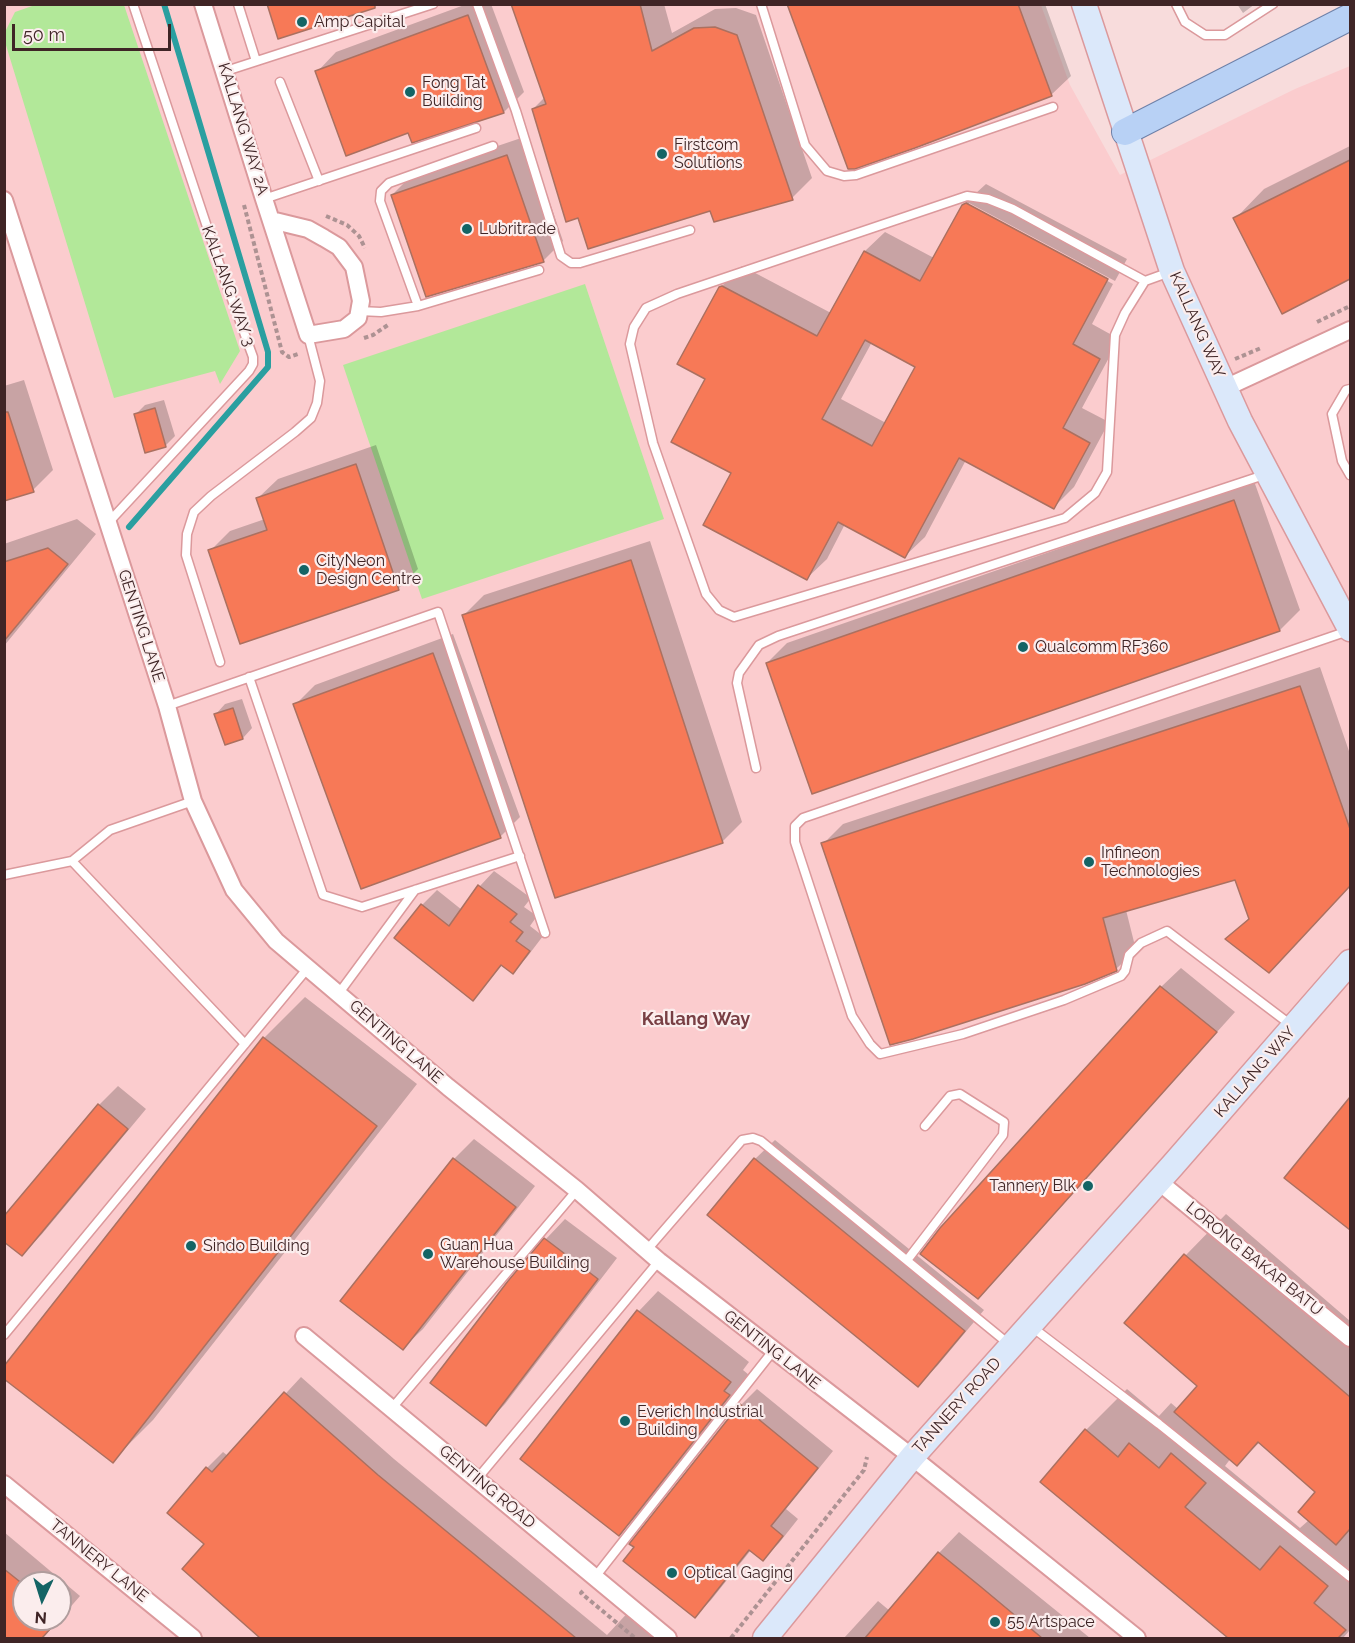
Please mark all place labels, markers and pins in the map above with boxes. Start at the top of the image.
place label: Amp Capital [314,12,405,32]
marker: Amp Capital [295,15,309,29]
place label: Fong Tat Building [422,73,486,111]
marker: Fong Tat Building [403,85,417,99]
place label: Firstcom Solutions [674,135,743,173]
marker: Firstcom Solutions [655,147,669,161]
place label: Lubritrade [479,219,556,239]
marker: Lubritrade [460,222,474,236]
place label: CityNeon Design Centre [316,551,421,589]
marker: CityNeon Design Centre [297,563,311,577]
place label: Qualcomm RF360 [1035,637,1169,657]
marker: Qualcomm RF360 [1016,640,1030,654]
place label: Infineon Technologies [1101,843,1200,881]
marker: Infineon Technologies [1082,855,1096,869]
place label: Tannery Blk [989,1176,1076,1196]
marker: Tannery Blk [1081,1179,1095,1193]
place label: Guan Hua Warehouse Building [440,1235,590,1273]
place label: Sindo Building [203,1236,310,1256]
marker: Sindo Building [184,1239,198,1253]
marker: Guan Hua Warehouse Building [421,1247,435,1261]
place label: Everich Industrial Building [637,1402,763,1440]
marker: Everich Industrial Building [618,1414,632,1428]
place label: Optical Gaging [684,1563,793,1583]
marker: Optical Gaging [665,1566,679,1580]
place label: 55 Artspace [1007,1612,1095,1632]
marker: 55 Artspace [988,1615,1002,1629]

